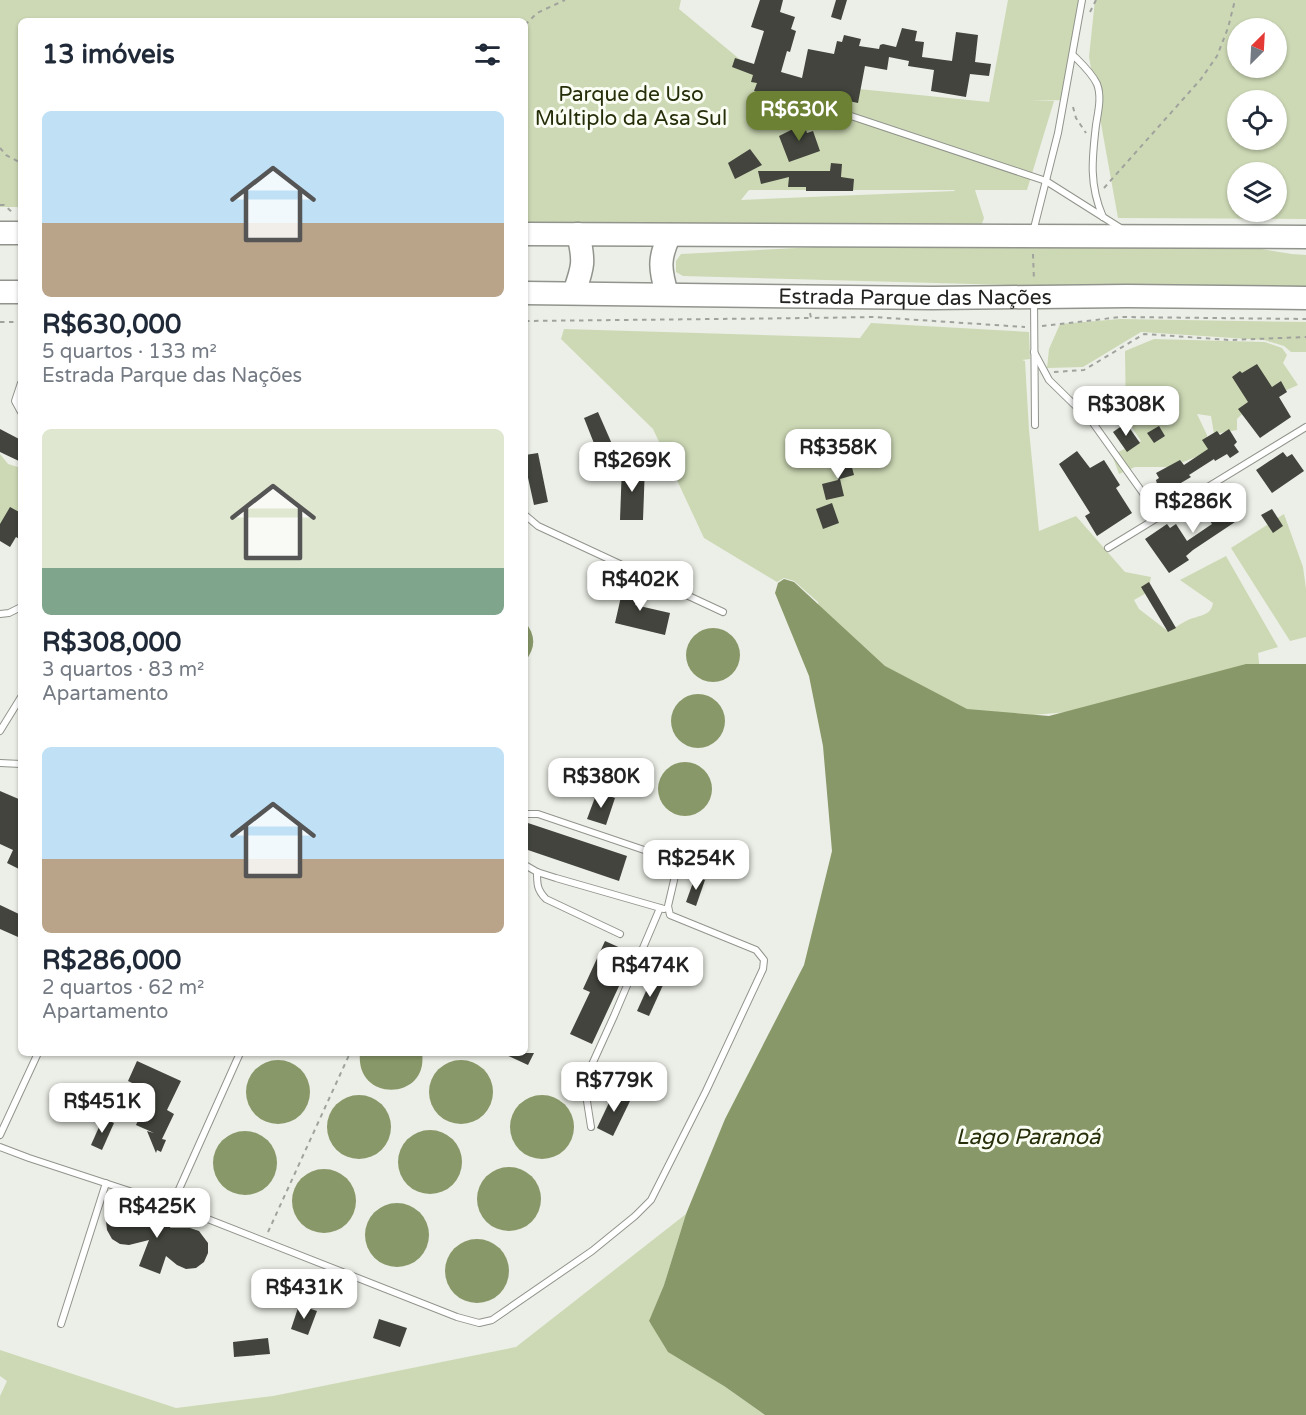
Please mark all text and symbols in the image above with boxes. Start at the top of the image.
north arrow [1227,18,1287,78]
map controls [1227,18,1287,222]
icon: filters [471,38,504,71]
text: 13 imóveis [42,39,175,70]
park label: Parque de Uso Múltiplo da Asa Sul [535,82,727,131]
button: locate [1227,90,1287,150]
pin: R$630K [750,91,848,142]
text: R$630K [760,98,838,122]
icon: home [219,150,327,258]
button: layers [1227,162,1287,222]
street label: Estrada Parque das Nações [778,284,1052,311]
text: R$630,000 [42,309,181,340]
text: 5 quartos · 133 m² [42,340,217,364]
text: Estrada Parque das Nações [42,364,302,388]
pin: R$308K [1077,386,1175,437]
text: R$308K [1087,393,1165,417]
pin: R$358K [789,429,887,480]
text: R$358K [799,436,877,460]
pin: R$269K [583,442,681,493]
text: R$269K [593,449,671,473]
icon: home [219,468,327,576]
pin: R$286K [1144,483,1242,534]
text: R$286K [1154,490,1232,514]
pin: R$402K [591,561,689,612]
text: R$402K [601,568,679,592]
text: R$308,000 [42,627,181,658]
text: 3 quartos · 83 m² [42,658,204,682]
text: Apartamento [42,682,168,706]
pin: R$380K [552,758,650,809]
text: R$380K [562,765,640,789]
icon: home [219,786,327,894]
pin: R$254K [647,840,745,891]
text: R$254K [657,847,735,871]
text: R$286,000 [42,945,181,976]
pin: R$474K [601,947,699,998]
text: R$474K [611,954,689,978]
text: 2 quartos · 62 m² [42,976,204,1000]
text: Apartamento [42,1000,168,1024]
pin: R$779K [565,1062,663,1113]
text: R$779K [575,1069,653,1093]
pin: R$451K [53,1083,151,1134]
text: R$451K [63,1090,141,1114]
water label: Lago Paranoá [956,1124,1101,1150]
pin: R$425K [108,1188,206,1239]
text: R$425K [118,1195,196,1219]
pin: R$431K [255,1269,353,1320]
text: R$431K [265,1276,343,1300]

